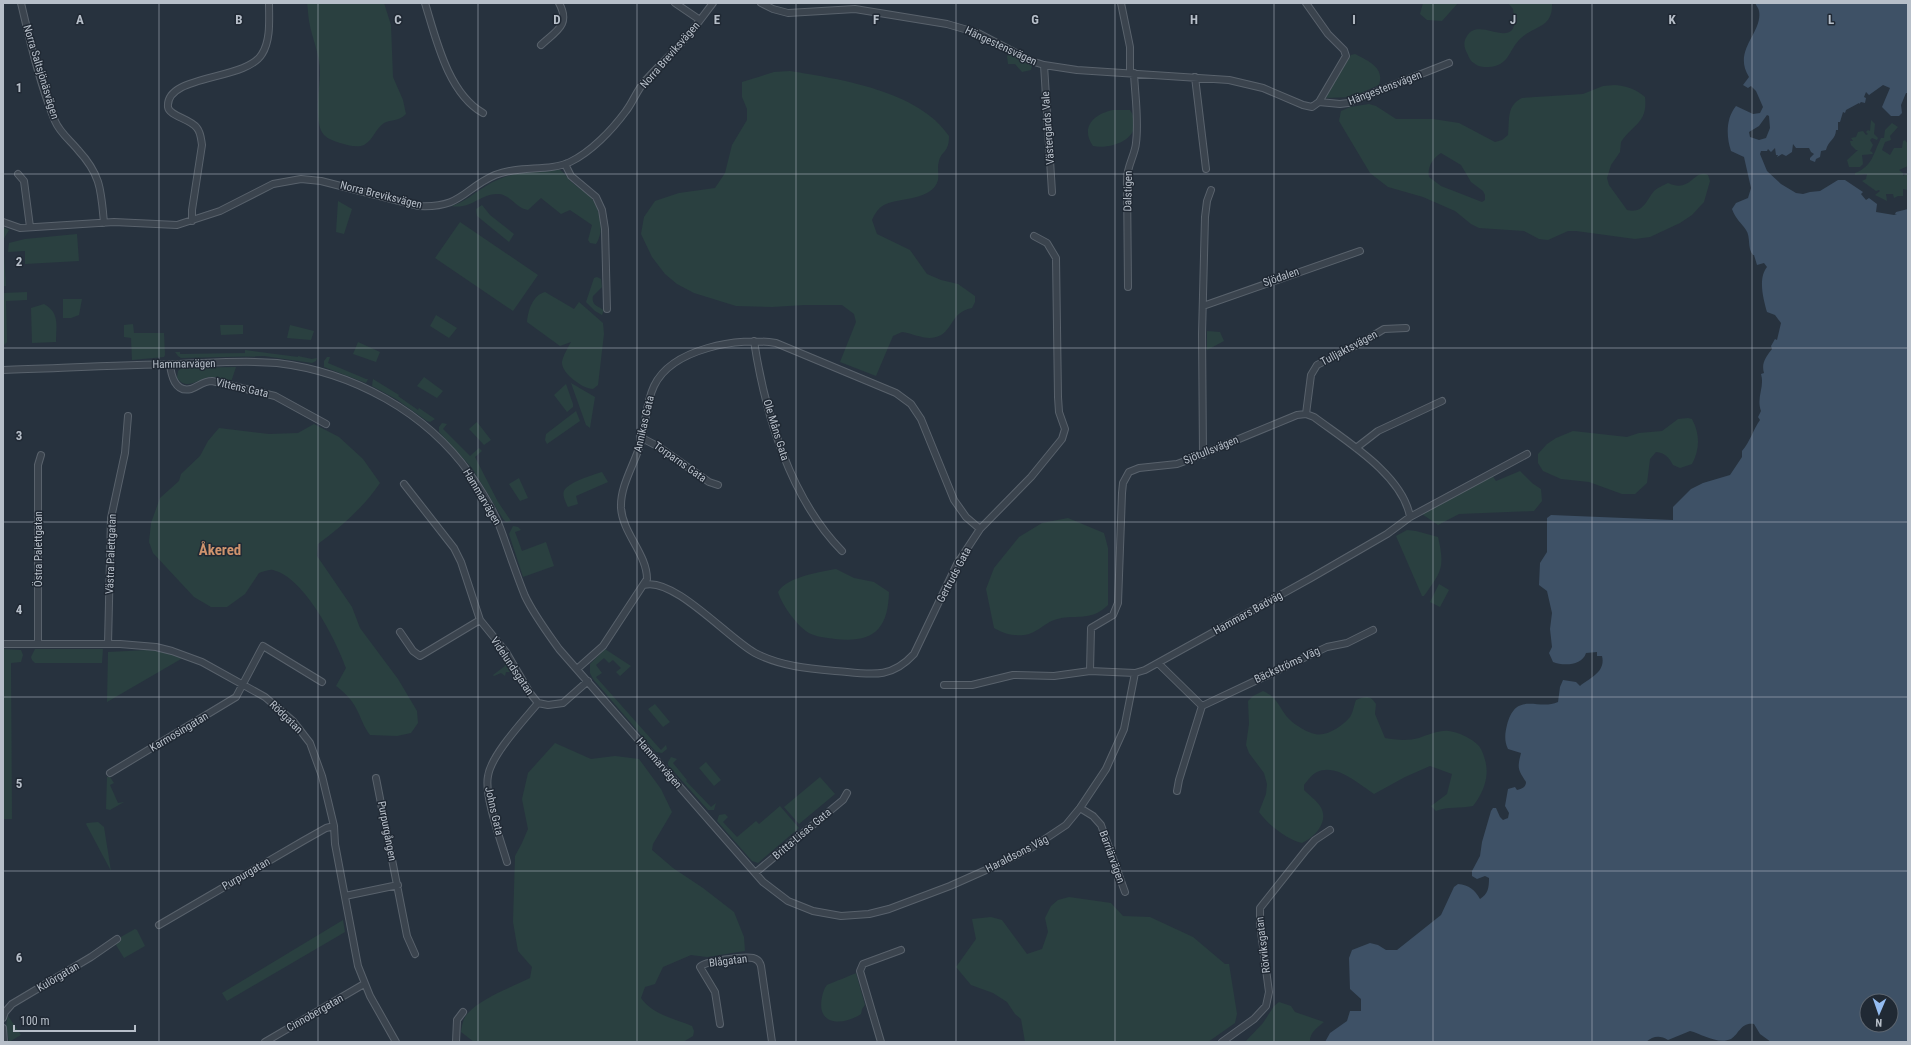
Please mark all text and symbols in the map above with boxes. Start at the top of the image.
text: A [76,12,84,27]
text: B [235,12,243,27]
text: C [394,12,402,27]
text: D [553,12,561,27]
text: E [714,12,721,27]
text: F [873,12,879,27]
text: G [1031,12,1039,27]
text: H [1190,12,1198,27]
text: I [1352,12,1356,27]
text: J [1510,12,1516,27]
text: K [1668,12,1676,27]
text: L [1828,12,1834,27]
street label: Norra Breviksvägen [638,19,702,91]
street label: Norra Saltsjönäsvägen [20,23,62,121]
street label: Hängestensvägen [963,24,1039,68]
street label: Hängestensvägen [1346,68,1424,108]
text: 1 [16,80,22,95]
street label: Västergårds Vale [1039,91,1057,165]
street label: Dalstigen [1121,170,1135,212]
street label: Norra Breviksvägen [339,179,423,211]
text: 2 [16,254,23,269]
street label: Sjödalen [1261,265,1301,289]
street label: Tulljaktsvägen [1318,328,1380,368]
street label: Hammarvägen [152,357,216,371]
street label: Vittens Gata [214,376,270,400]
street label: Annikas Gata [631,394,657,454]
street label: Ole Måns Gata [760,398,792,462]
text: 3 [16,428,22,443]
street label: Sjötullsvägen [1182,433,1240,467]
street label: Torparns Gata [651,439,709,485]
street label: Hammarvägen [460,467,504,527]
street label: Östra Palettgatan [32,511,45,587]
street label: Västra Palettgatan [103,514,119,594]
district label: Åkered [199,541,241,559]
street label: Gertruds Gata [934,545,974,605]
street label: Hammars Badväg [1211,589,1285,637]
text: 4 [16,602,23,617]
street label: Videlundsgatan [488,634,536,698]
street label: Bäckströms Väg [1252,644,1322,686]
street label: Rödgatan [267,698,305,736]
street label: Karmosingatan [147,709,211,755]
street label: Hammarvägen [633,735,685,791]
text: 5 [16,776,23,791]
street label: Johns Gata [482,786,506,836]
street label: Purpurgången [375,800,399,862]
street label: Britta-Lisas Gata [770,806,834,862]
street label: Barriärvägen [1096,829,1128,885]
street label: Haraldsons Väg [984,833,1050,875]
street label: Purpurgatan [220,855,272,893]
street label: Rörviksgatan [1253,916,1273,974]
text: 6 [16,950,23,965]
street label: Blågatan [708,952,748,970]
street label: Kulörgatan [34,959,82,995]
street label: Cinnobergatan [284,992,346,1034]
north arrow [1859,993,1899,1033]
scale bar [14,1007,135,1033]
text: 100 m [20,1014,50,1028]
text: N [1875,1016,1882,1029]

